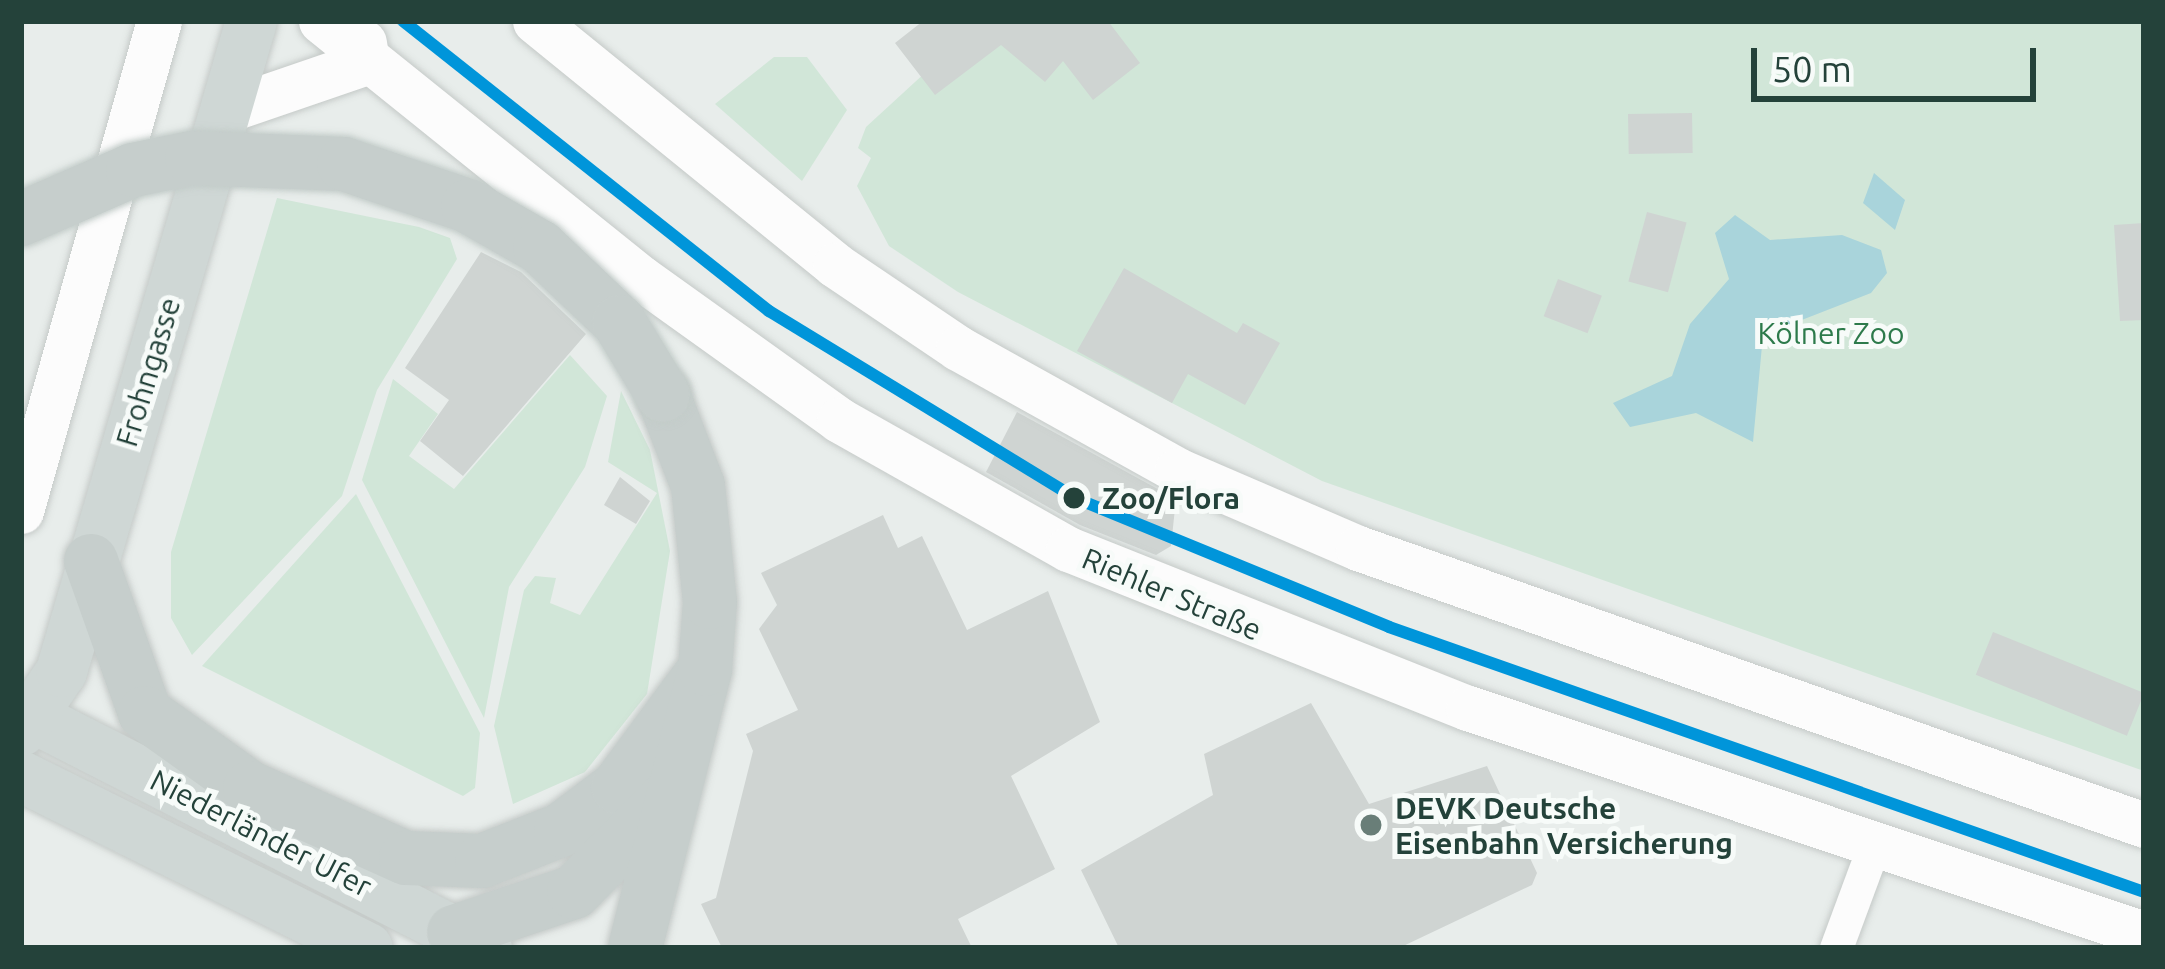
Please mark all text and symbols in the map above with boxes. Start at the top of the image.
scale bar [1757,24,2042,98]
text: 50 m [1772,48,1852,89]
street label: Frohngasse [108,293,188,451]
park label: Kölner Zoo [1757,315,1905,351]
place label: Zoo/Flora [1102,480,1240,516]
marker: Zoo/Flora [1057,481,1091,515]
street label: Riehler Straße [1077,540,1267,648]
street label: Niederländer Ufer [144,762,378,904]
place label: DEVK Deutsche Eisenbahn Versicherung [1395,790,1733,860]
marker: DEVK Deutsche Eisenbahn Versicherung [1358,812,1384,838]

